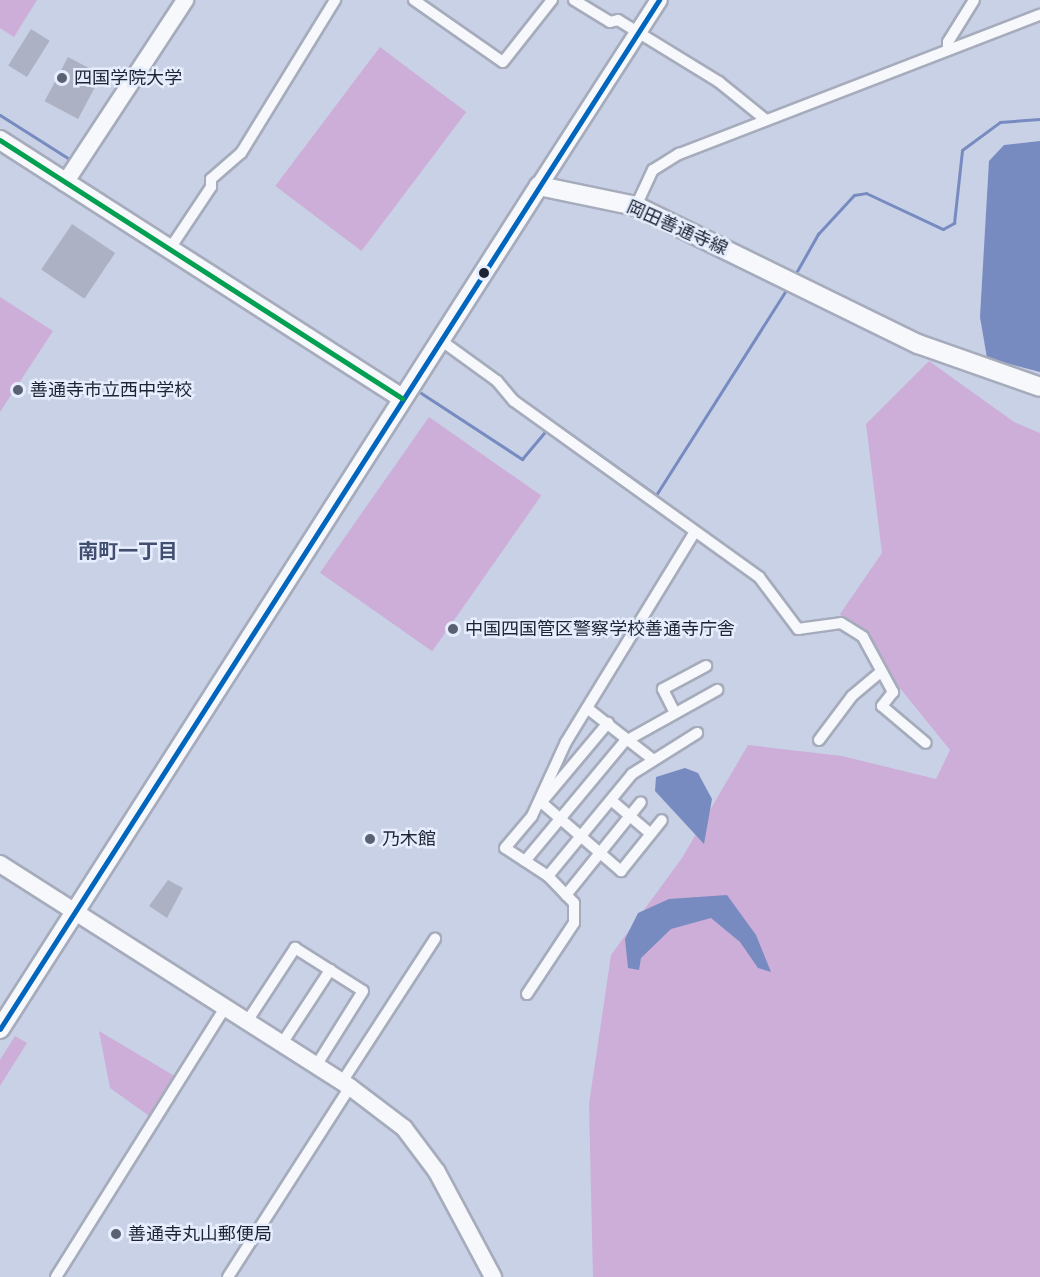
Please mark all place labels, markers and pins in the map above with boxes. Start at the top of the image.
place label: 四国学院大学 [74,67,182,89]
marker: 四国学院大学 [55,71,69,85]
unlabelled marker [478,267,490,279]
place label: 善通寺市立西中学校 [30,379,192,401]
marker: 善通寺市立西中学校 [11,383,25,397]
place label: 中国四国管区警察学校善通寺庁舎 [465,618,735,640]
marker: 中国四国管区警察学校善通寺庁舎 [446,622,460,636]
place label: 乃木館 [382,828,436,850]
marker: 乃木館 [363,832,377,846]
place label: 善通寺丸山郵便局 [128,1223,272,1245]
marker: 善通寺丸山郵便局 [109,1227,123,1241]

